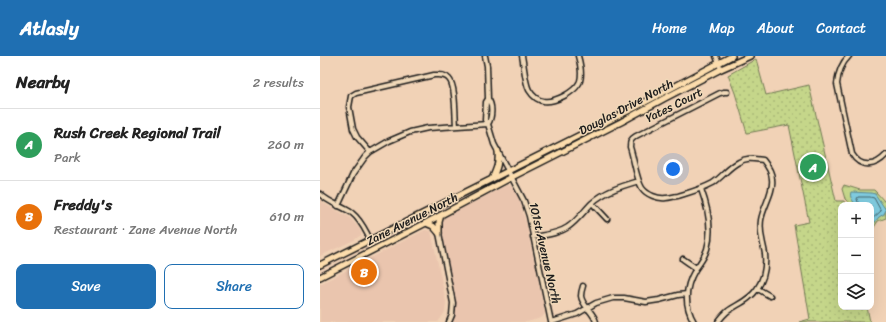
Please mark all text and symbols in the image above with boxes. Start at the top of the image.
text: Atlasly [20,12,79,45]
text: Home [652,16,687,41]
text: Map [709,16,735,41]
text: About [757,16,794,41]
text: Contact [816,16,866,41]
text: Nearby [16,67,70,97]
text: 2 results [253,71,304,94]
street label: Douglas Drive North [575,73,677,141]
street label: Yates Court [642,81,706,129]
text: Rush Creek Regional Trail [54,120,221,146]
text: A [25,133,33,156]
text: 260 m [268,133,304,156]
text: Park [54,146,81,169]
pin: A [800,152,826,182]
your location [663,159,683,179]
street label: Zane Avenue North [362,186,462,252]
text: Freddy's [54,192,112,218]
street label: 101st Avenue North [523,200,567,306]
map controls [838,202,874,310]
button: + [838,202,874,238]
text: B [25,205,33,228]
text: 610 m [269,205,304,228]
text: Restaurant · Zane Avenue North [54,218,237,241]
button: − [838,238,874,274]
pin: B [351,257,377,287]
button: Save [16,264,156,309]
button: Share [164,264,304,309]
button: layers [838,274,874,310]

